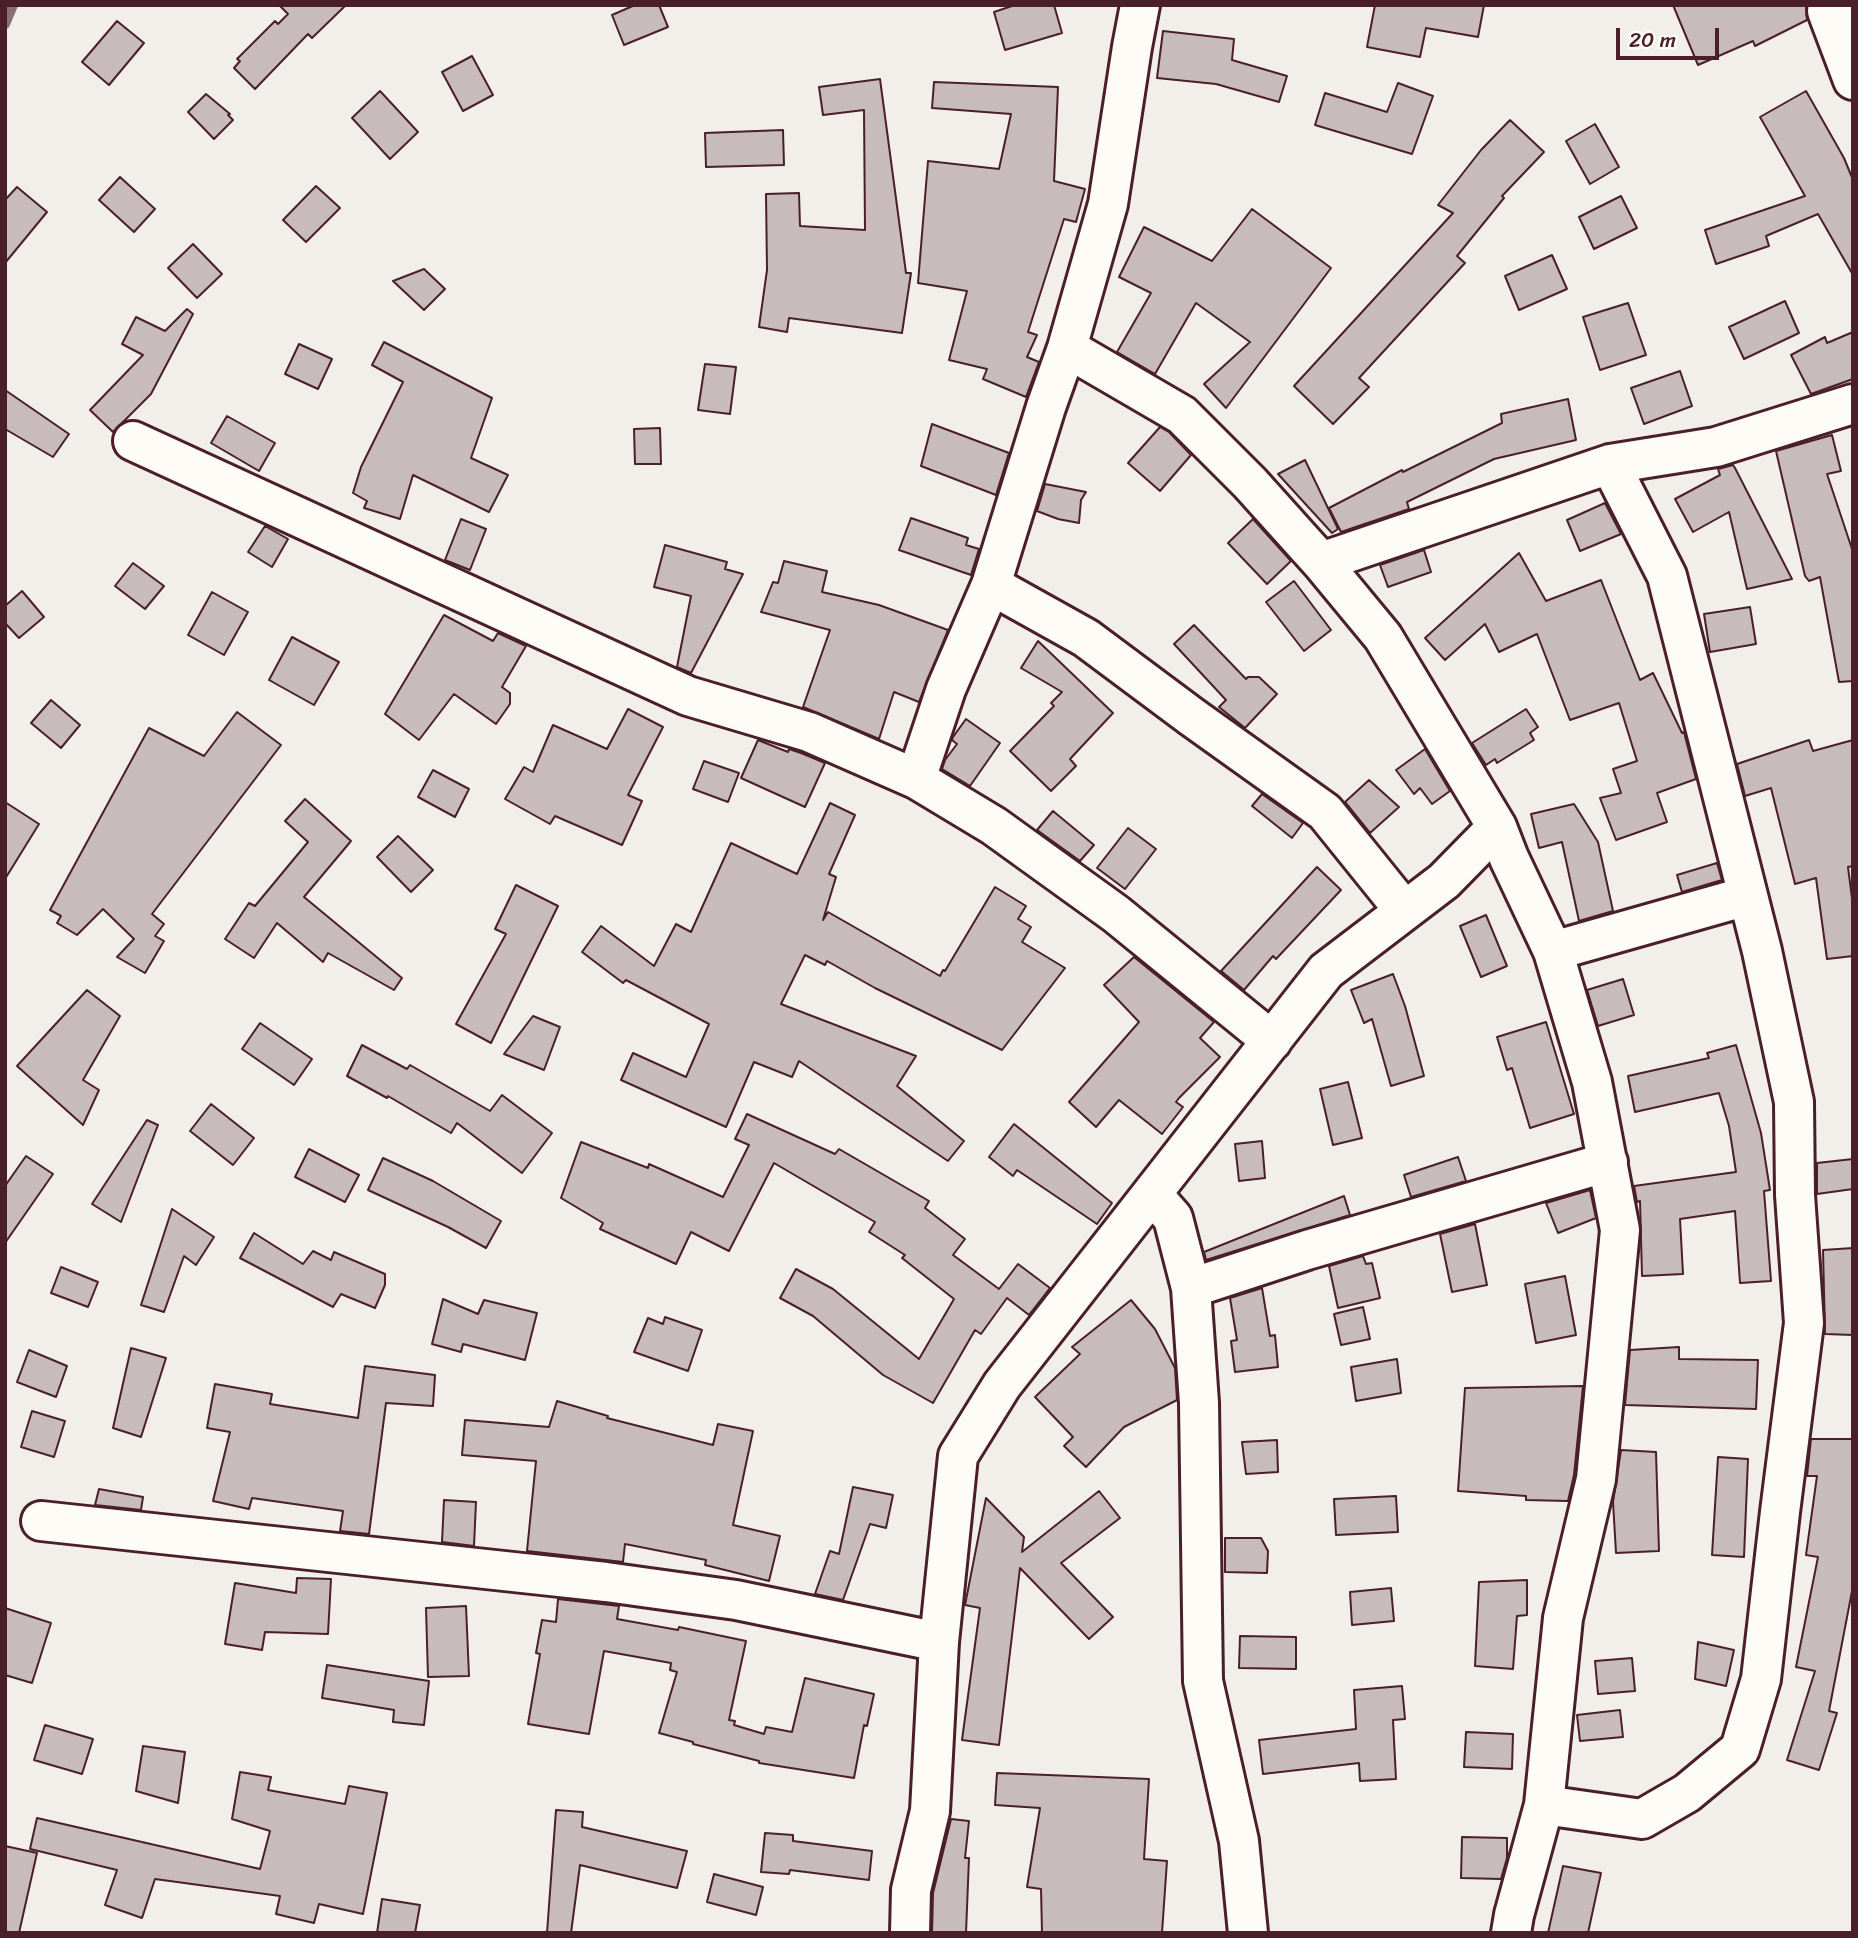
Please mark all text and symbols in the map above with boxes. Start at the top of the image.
scale bar [1620,14,1723,58]
text: 20 m [1629,21,1676,59]

